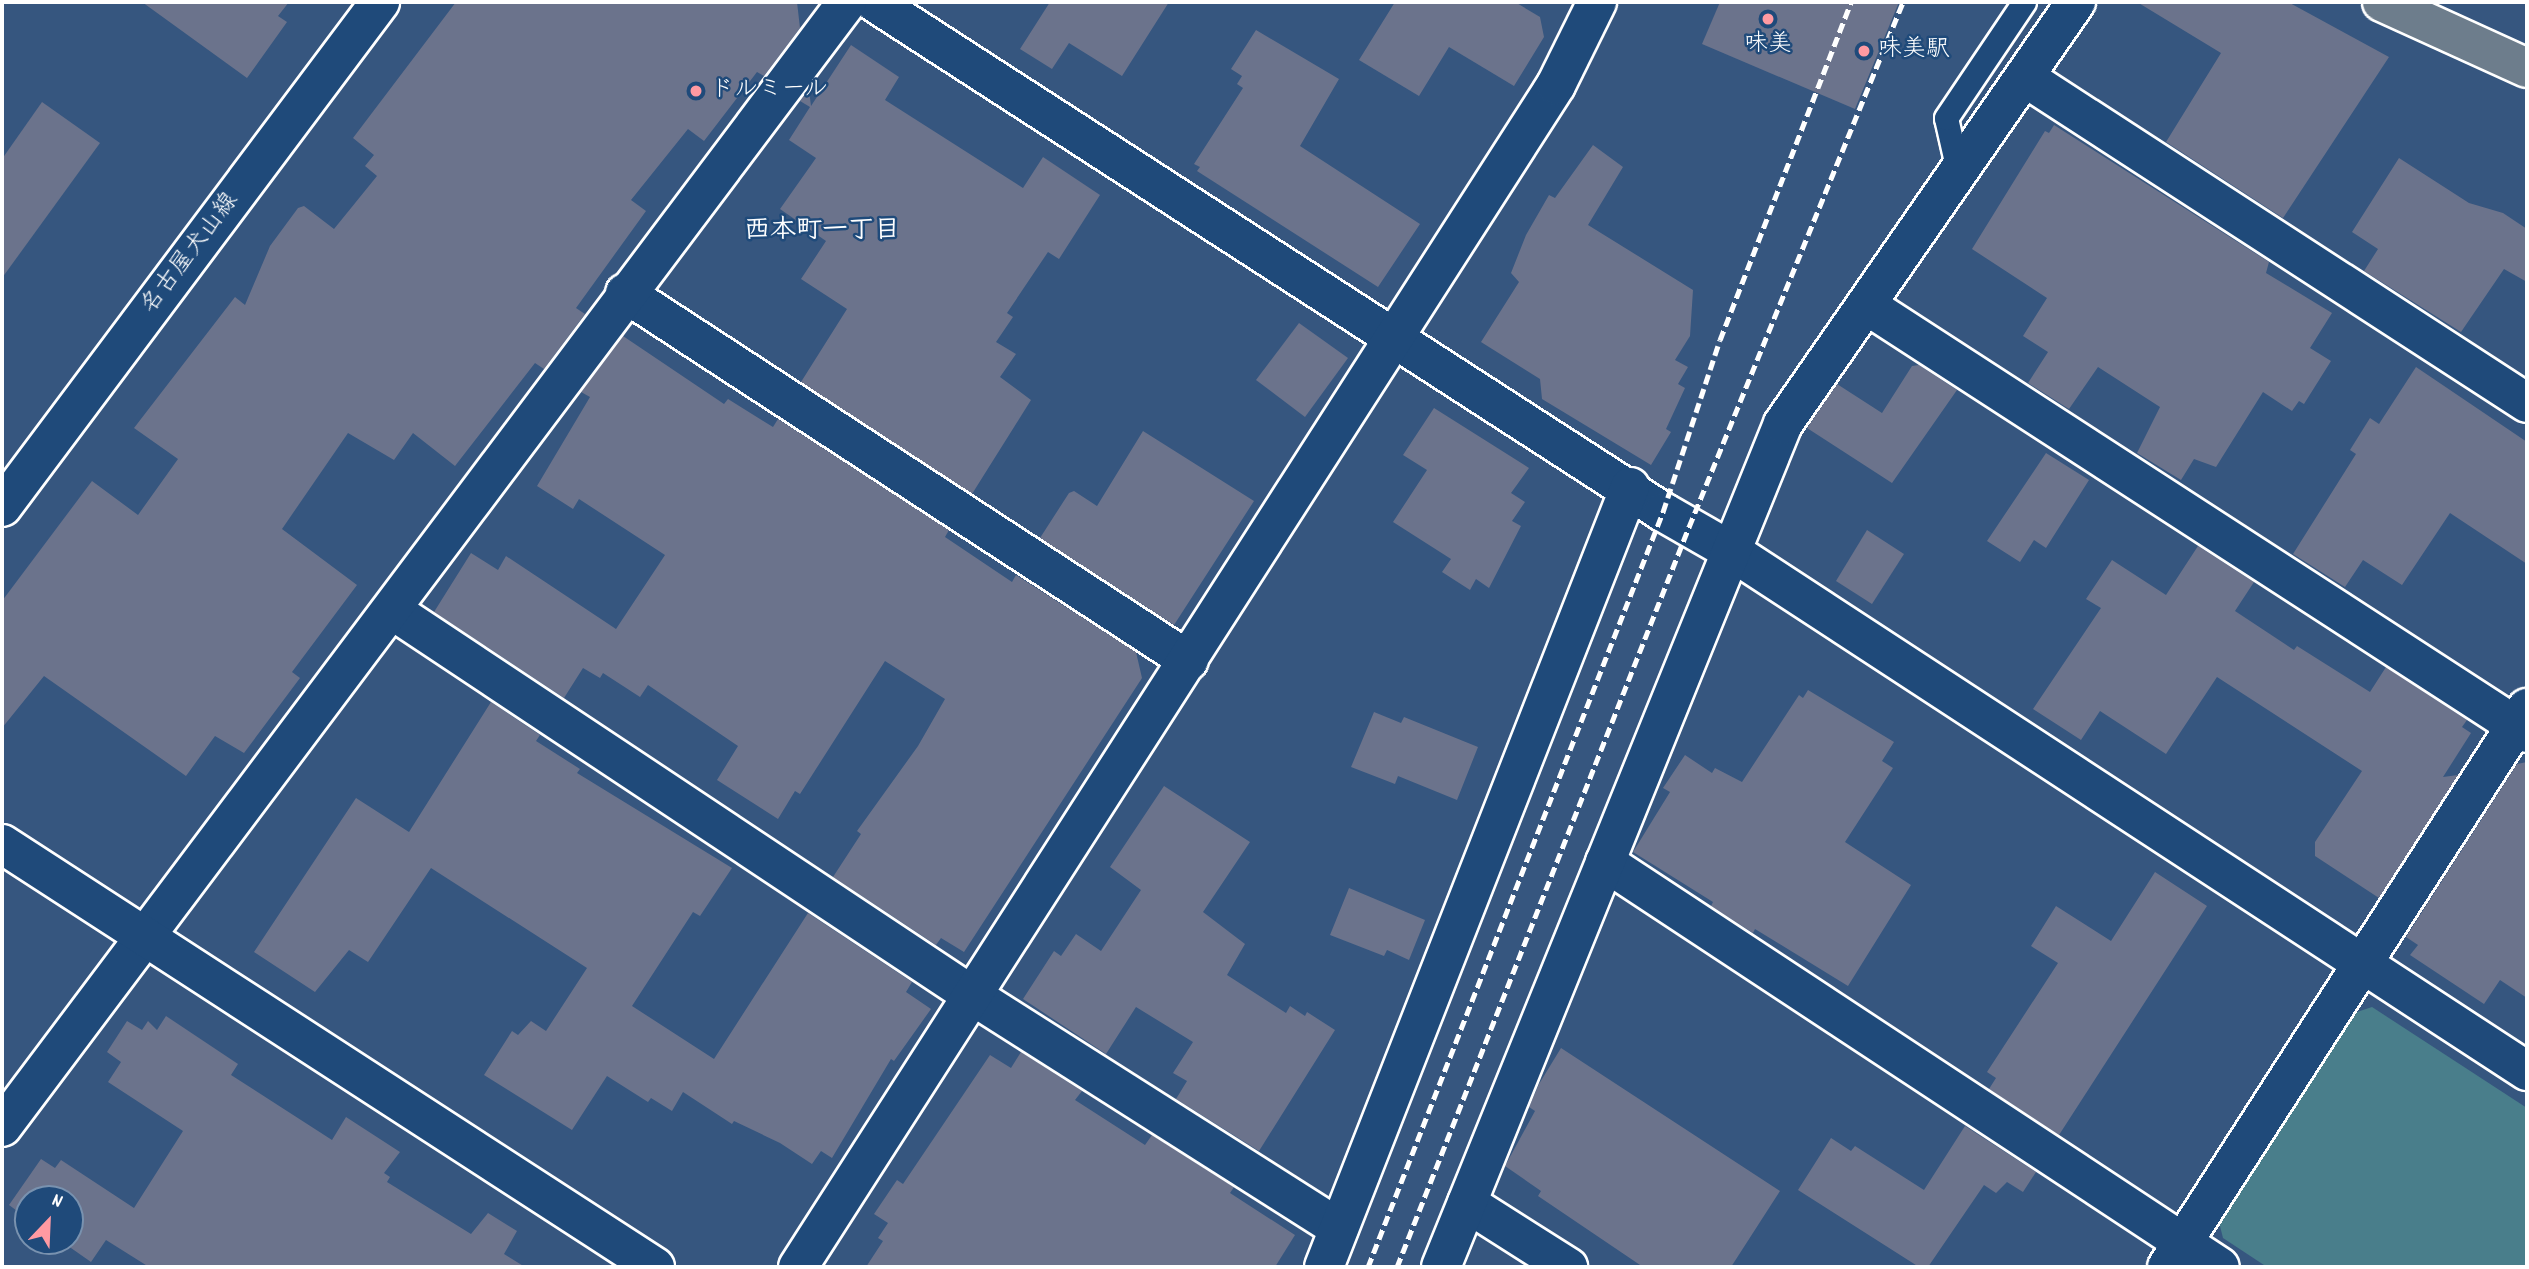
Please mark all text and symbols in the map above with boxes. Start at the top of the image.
marker: 味美 [1758,9,1778,29]
place label: 味美 [1744,32,1792,60]
place label: 味美駅 [1878,37,1950,65]
marker: 味美駅 [1856,43,1872,59]
place label: ドルミール [710,77,830,105]
marker: ドルミール [688,83,704,99]
street label: 名古屋犬山線 [136,188,246,320]
district label: 西本町一丁目 [744,216,900,248]
north arrow [14,1185,84,1255]
text: N [47,1188,66,1216]

